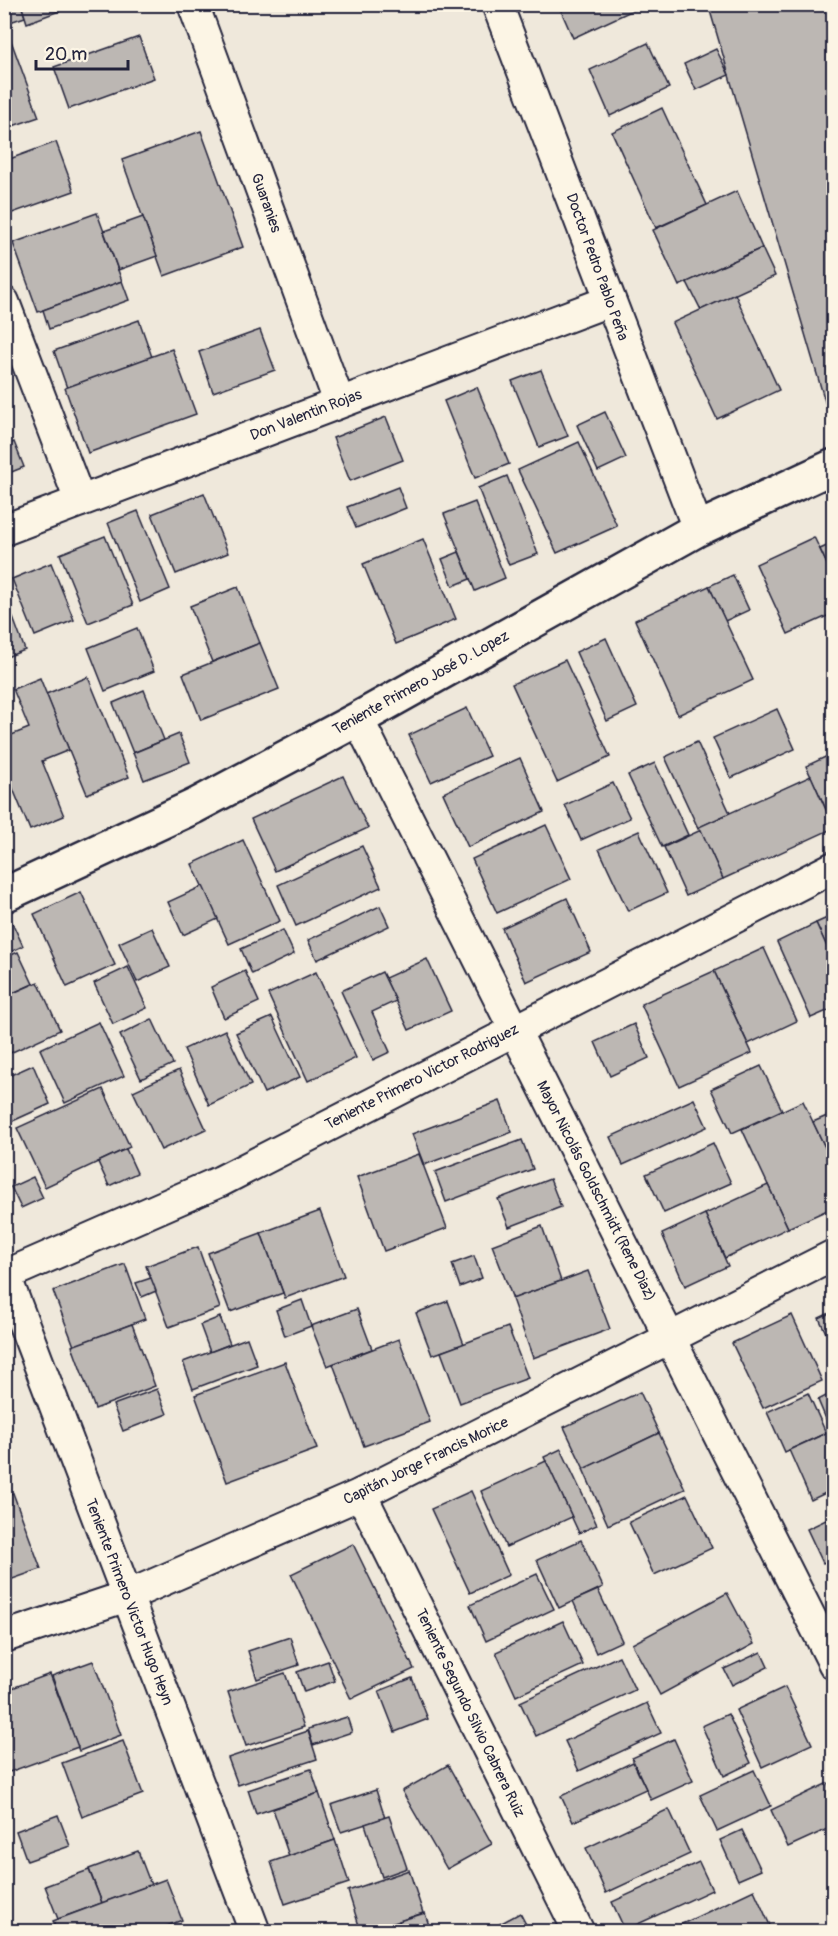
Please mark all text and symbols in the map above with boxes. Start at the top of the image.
scale bar [36,33,128,71]
text: 20 m [45,43,87,66]
street label: Guaranies [247,171,286,235]
street label: Doctor Pedro Pablo Peña [562,191,633,343]
street label: Don Valentin Rojas [247,385,365,445]
street label: Teniente Primero José D. Lopez [330,626,513,739]
street label: Teniente Primero Victor Rodriguez [322,1020,522,1134]
street label: Mayor Nicolás Goldschmidt (Rene Diaz) [532,1078,660,1304]
street label: Capitán Jorge Francis Morice [340,1413,512,1509]
street label: Teniente Primero Victor Hugo Heyn [81,1496,177,1708]
street label: Teniente Segundo Silvio Cabrera Ruiz [411,1605,529,1821]

